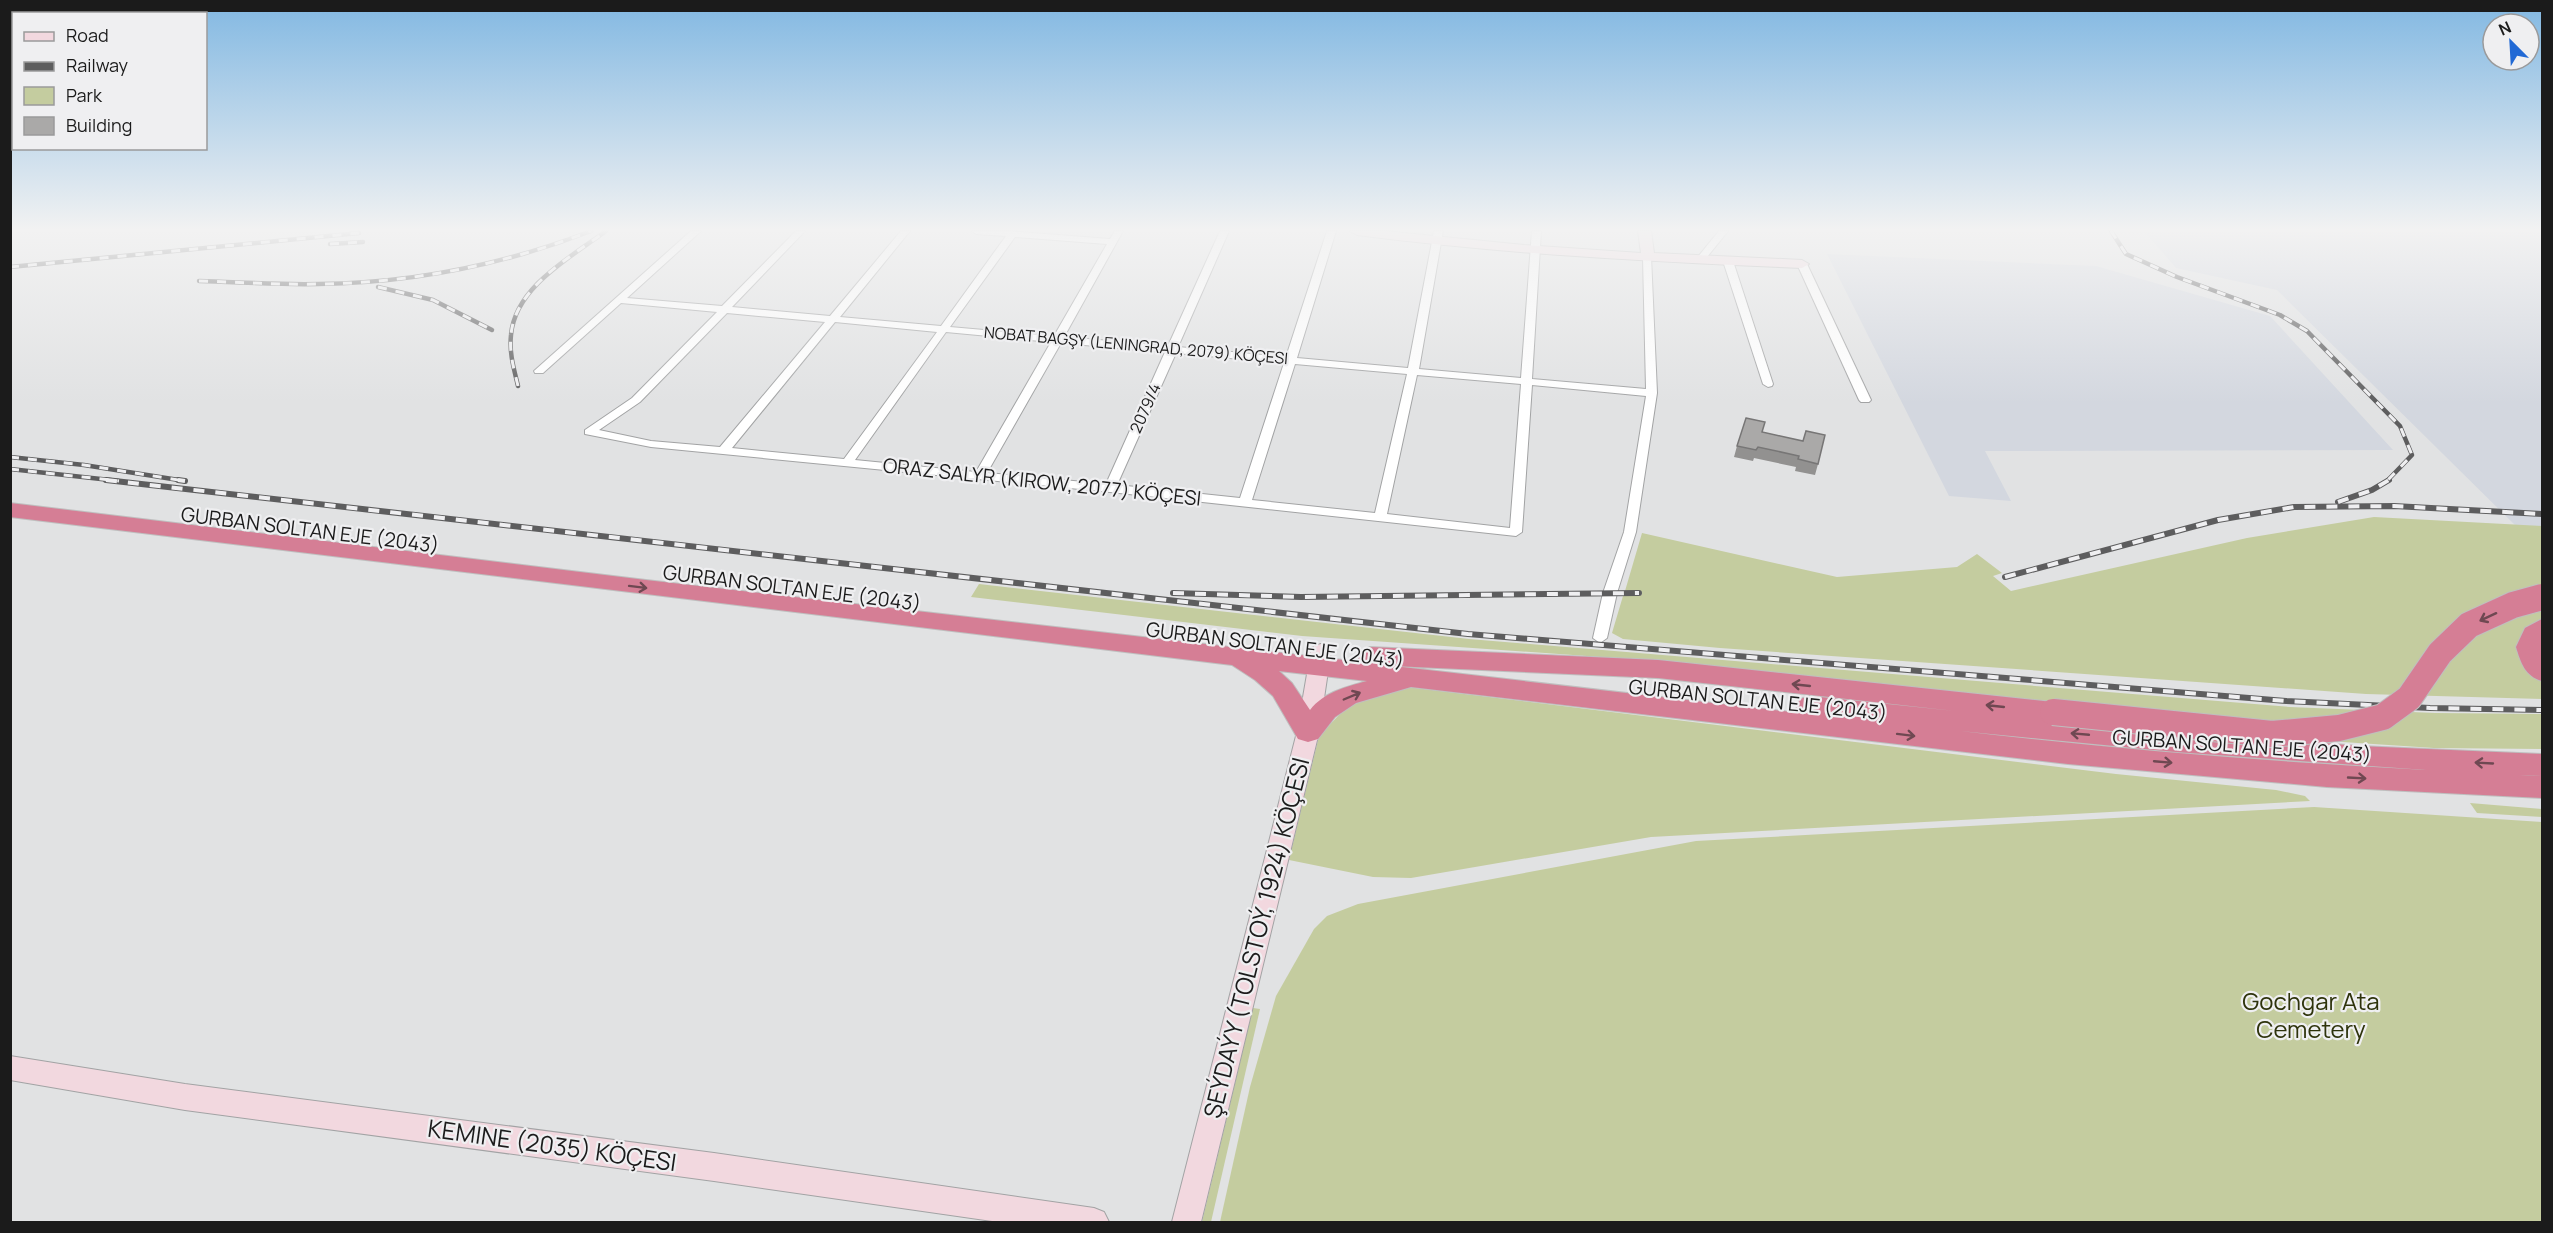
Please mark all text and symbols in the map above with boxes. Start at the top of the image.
legend [12,12,207,150]
north arrow [2481,12,2541,72]
text: N [2495,16,2515,41]
text: Road [66,23,109,47]
text: Railway [66,53,128,77]
text: Park [66,83,103,107]
text: Building [66,113,132,137]
street label: NOBAT BAGŞY (LENINGRAD, 2079) KÖÇESI [983,321,1289,369]
street label: 2079/4 [1124,380,1166,436]
street label: ORAZ SALYR (KIROW, 2077) KÖÇESI [882,451,1203,512]
street label: GURBAN SOLTAN EJE (2043) [179,500,441,559]
street label: GURBAN SOLTAN EJE (2043) [661,558,923,617]
one-way arrow [628,581,647,592]
one-way arrow [2479,611,2497,623]
street label: GURBAN SOLTAN EJE (2043) [1144,615,1406,674]
street label: GURBAN SOLTAN EJE (2043) [1627,672,1889,727]
one-way arrow [1791,679,1811,690]
one-way arrow [1342,690,1360,701]
one-way arrow [1985,700,2005,711]
street label: GURBAN SOLTAN EJE (2043) [2111,723,2373,768]
one-way arrow [2071,728,2091,739]
one-way arrow [1896,729,1916,740]
street label: ŞEÝDAÝY (TOLSTOÝ, 1924) KÖÇESI [1195,754,1316,1121]
one-way arrow [2152,757,2172,768]
one-way arrow [2475,758,2495,769]
one-way arrow [2346,772,2366,783]
park label: Gochgar Ata Cemetery [2242,984,2380,1045]
street label: KEMINE (2035) KÖÇESI [426,1111,679,1178]

